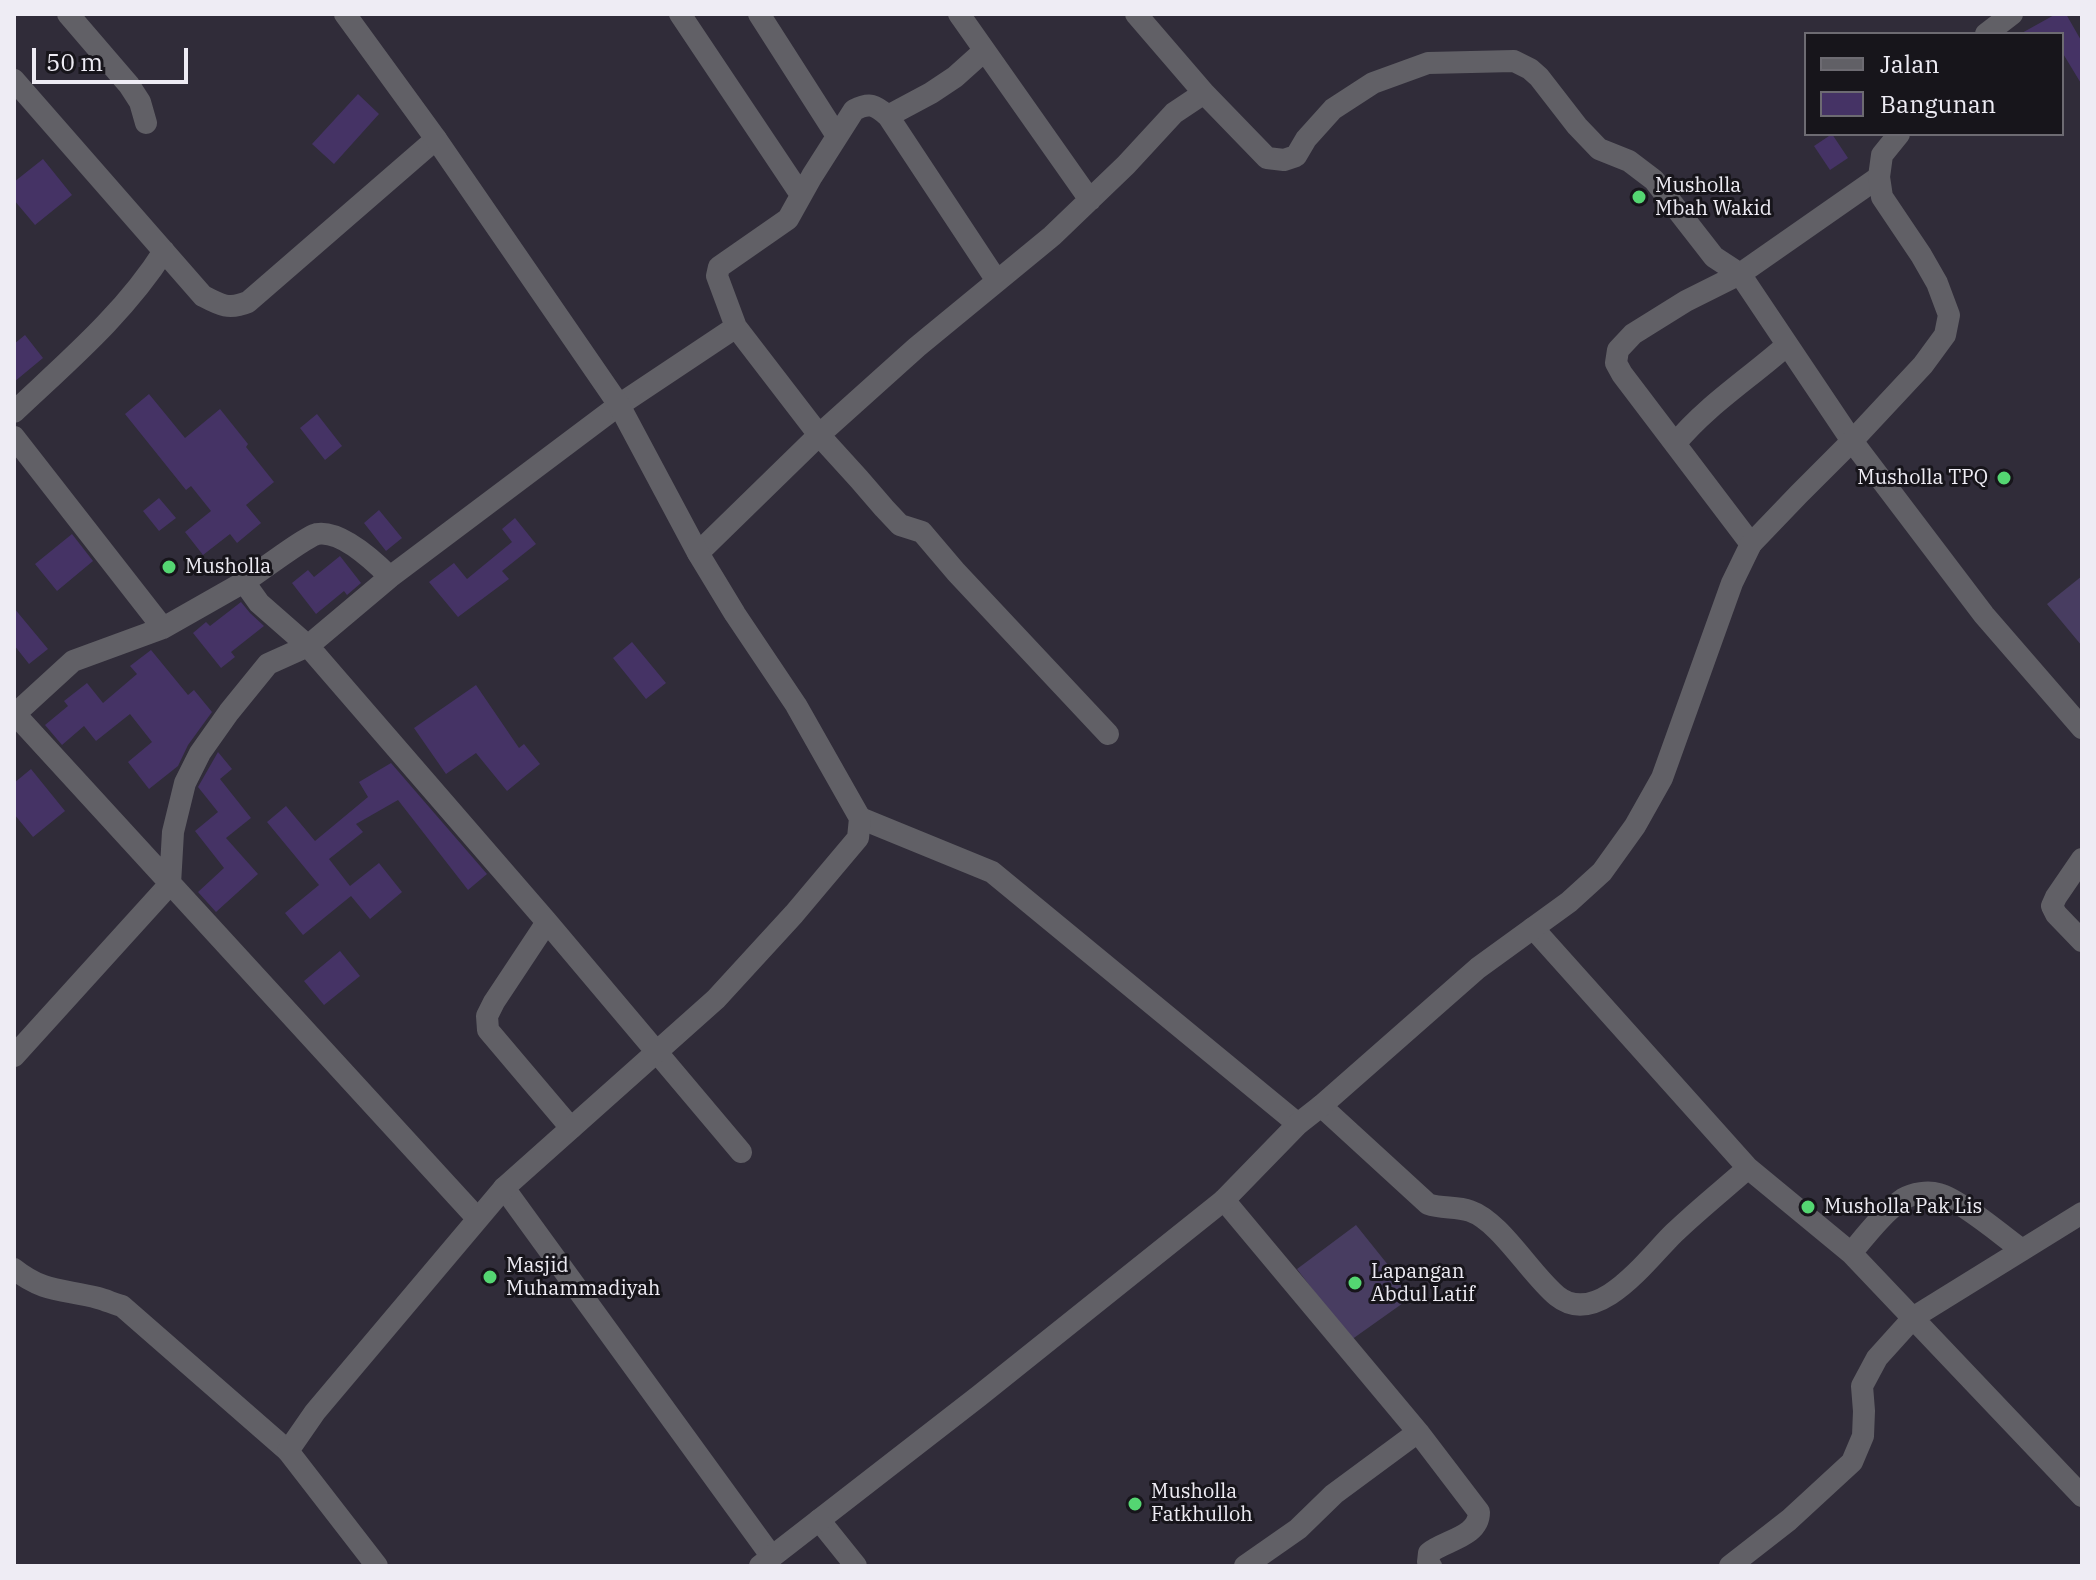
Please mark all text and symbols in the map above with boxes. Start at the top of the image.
scale bar [36,32,192,82]
legend [1804,32,2064,136]
text: 50 m [46,46,103,78]
text: Jalan [1880,48,1940,80]
text: Bangunan [1880,88,1996,120]
place label: Musholla Mbah Wakid [1655,174,1772,221]
marker: Musholla Mbah Wakid [1630,188,1648,206]
place label: Musholla TPQ [1857,466,1988,490]
marker: Musholla TPQ [1995,469,2013,487]
place label: Musholla [185,555,271,579]
marker: Musholla [160,558,178,576]
place label: Musholla Pak Lis [1824,1195,1982,1219]
marker: Musholla Pak Lis [1799,1198,1817,1216]
place label: Masjid Muhammadiyah [506,1254,661,1301]
place label: Lapangan Abdul Latif [1371,1260,1475,1307]
marker: Masjid Muhammadiyah [481,1268,499,1286]
marker: Lapangan Abdul Latif [1346,1274,1364,1292]
place label: Musholla Fatkhulloh [1151,1480,1253,1527]
marker: Musholla Fatkhulloh [1126,1495,1144,1513]

